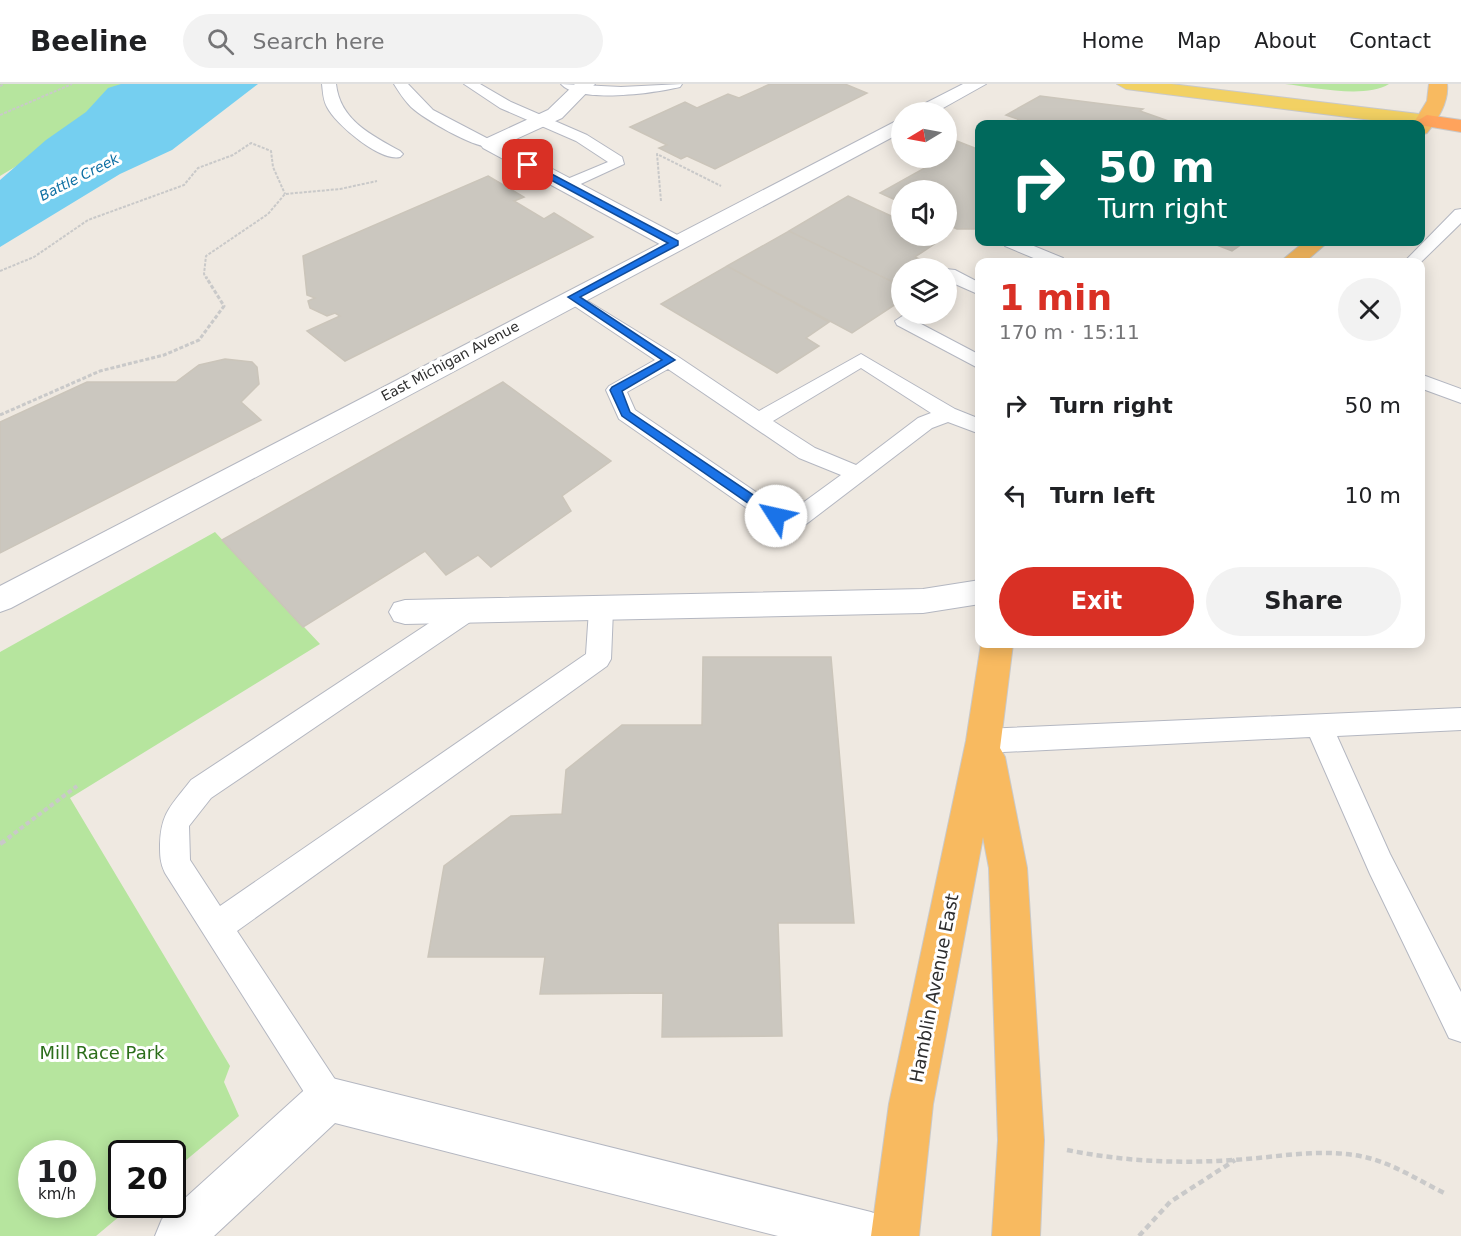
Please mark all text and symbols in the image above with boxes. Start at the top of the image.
search box [183,14,603,68]
text: Beeline [30,25,147,58]
icon: search [204,25,237,58]
text: Search here [252,29,385,54]
text: Home [1082,29,1144,53]
text: Map [1177,29,1221,53]
text: About [1254,29,1316,53]
text: Contact [1349,29,1431,53]
north arrow [891,102,957,168]
map controls [891,102,957,324]
pin [502,139,553,190]
text: 50 m [1098,143,1215,192]
icon: right [999,144,1077,222]
icon: arrive [511,148,544,181]
water label: Battle Creek [37,150,122,204]
button: sound [891,180,957,246]
text: Turn right [1098,193,1227,224]
button: layers [891,258,957,324]
text: 1 min [999,277,1112,318]
button: close [1338,278,1401,341]
street label: East Michigan Avenue [378,318,522,404]
text: 170 m · 15:11 [999,320,1140,344]
icon: right [999,389,1032,422]
text: Turn right [1050,393,1173,418]
text: 50 m [1345,393,1401,418]
icon: left [999,479,1032,512]
text: Turn left [1050,483,1155,508]
text: 10 m [1345,483,1401,508]
position arrow [744,484,808,548]
button: Exit [999,567,1194,636]
button: Share [1206,567,1401,636]
street label: Hamblin Avenue East [905,892,963,1084]
park label: Mill Race Park [40,1042,165,1063]
speed limit sign: 20 [108,1140,186,1218]
text: 10 [36,1154,78,1189]
text: km/h [38,1185,76,1203]

